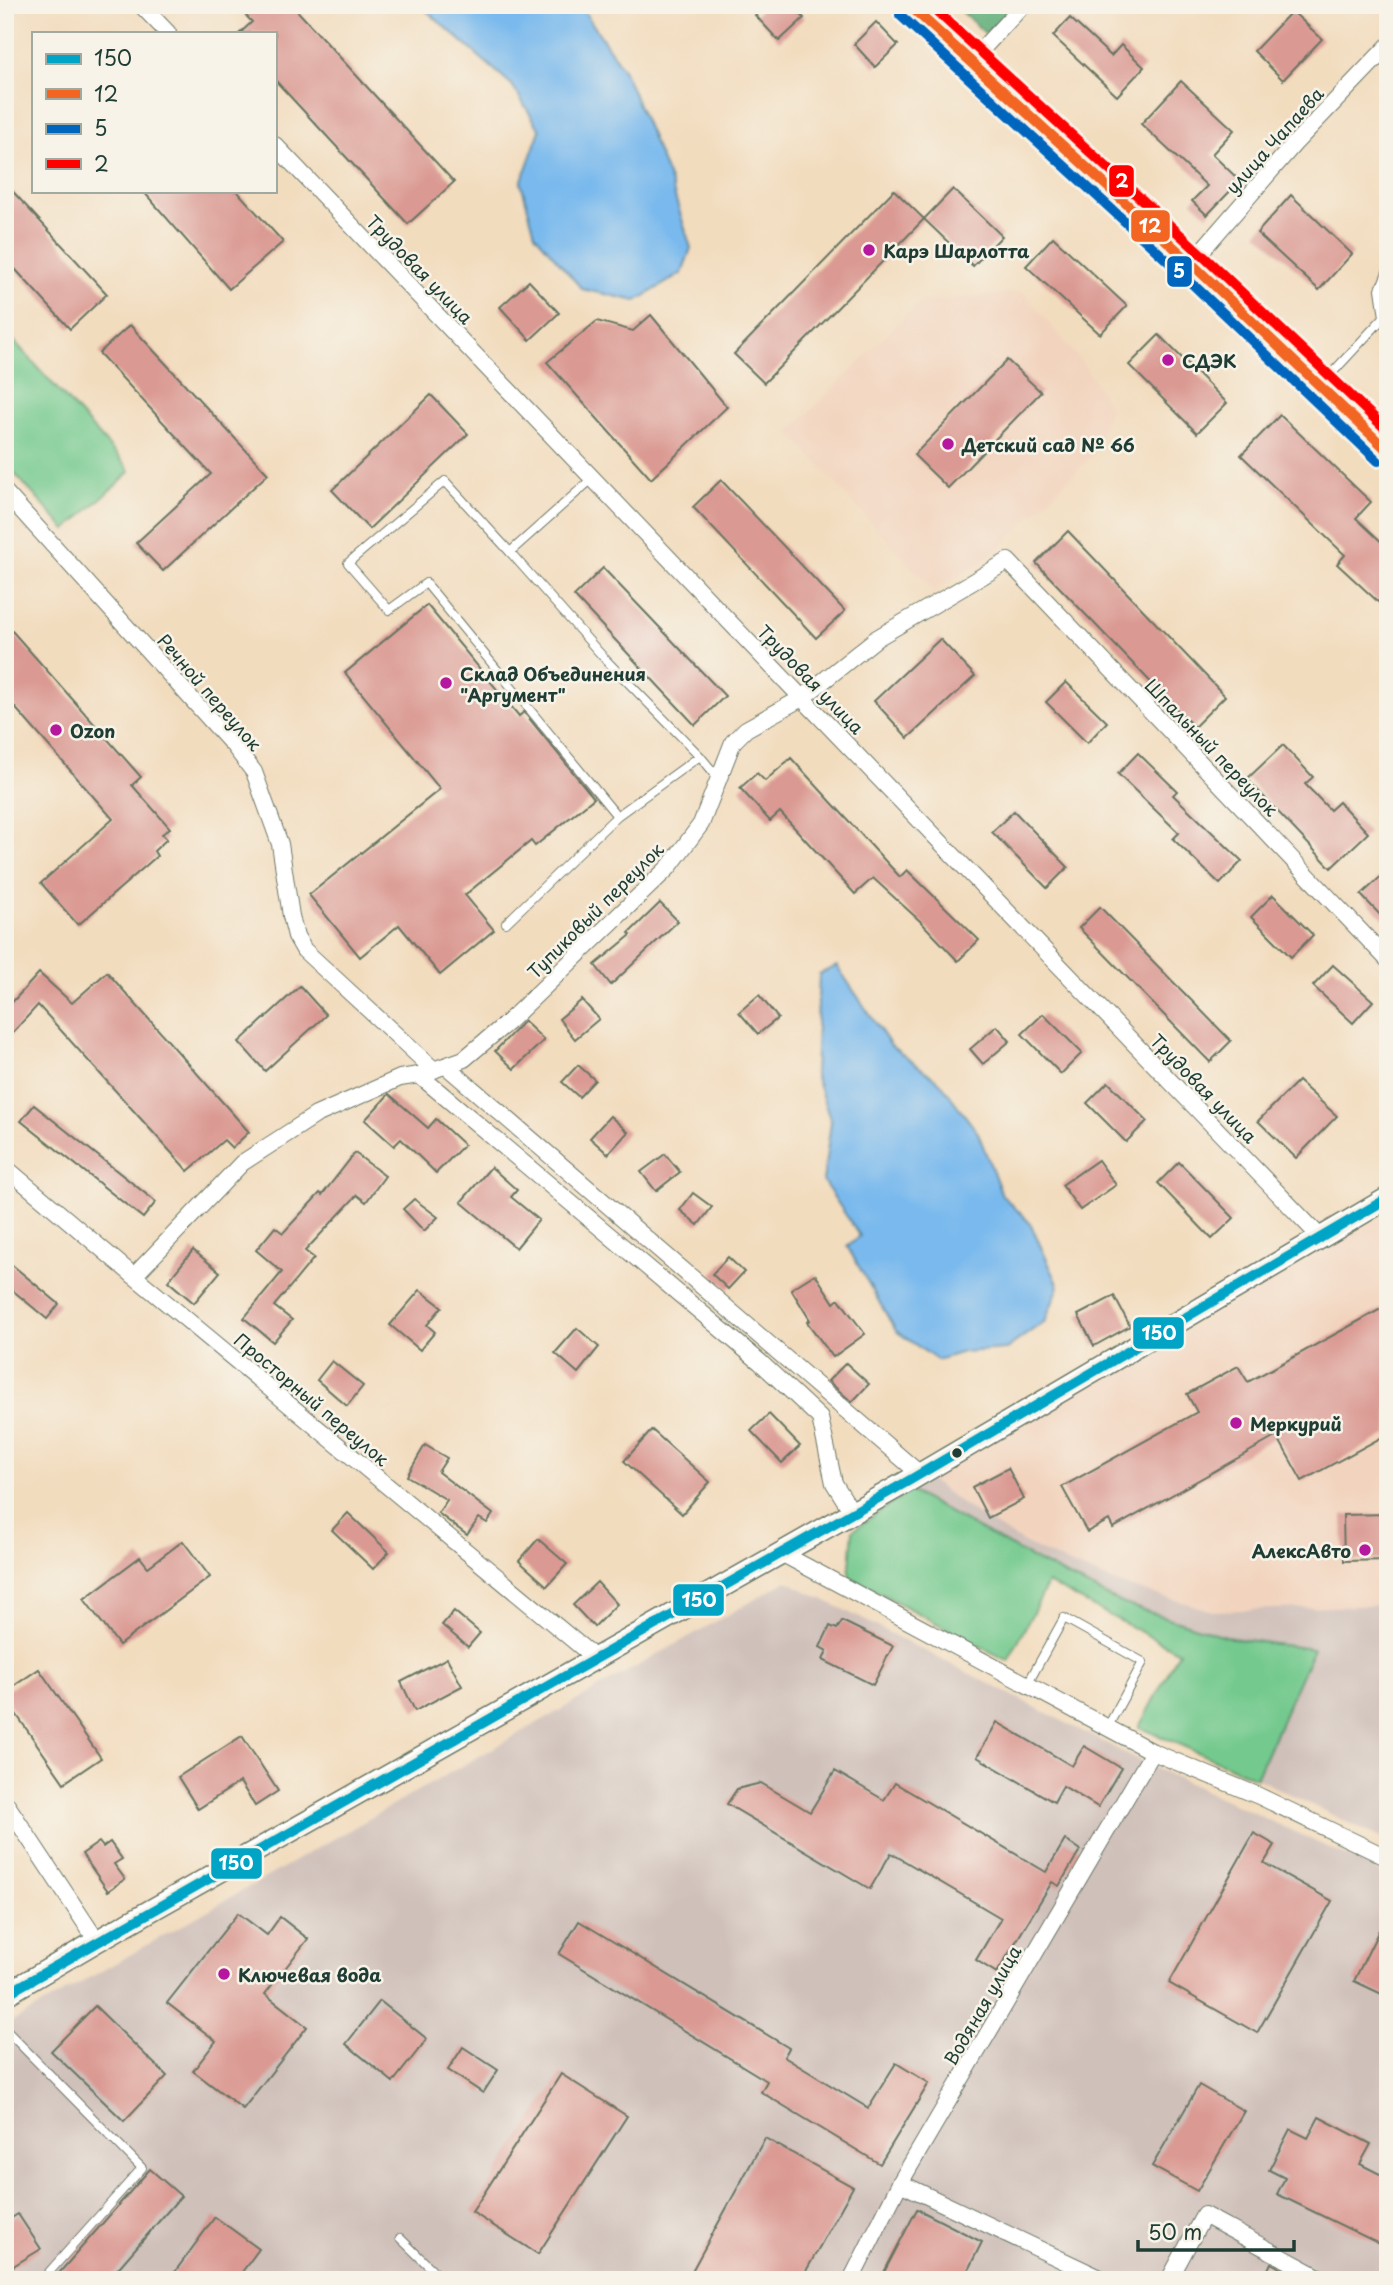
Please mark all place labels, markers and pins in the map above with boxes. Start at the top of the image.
place label: Карэ Шарлотта [883,237,1030,264]
marker: Карэ Шарлотта [861,242,877,258]
place label: СДЭК [1182,347,1237,374]
marker: СДЭК [1160,352,1176,368]
place label: Детский сад № 66 [961,431,1135,458]
marker: Детский сад № 66 [940,436,956,452]
place label: Склад Объединения "Аргумент" [460,660,646,708]
marker: Склад Объединения "Аргумент" [438,675,454,691]
place label: Ozon [70,717,115,744]
marker: Ozon [48,722,64,738]
place label: Меркурий [1250,1410,1342,1437]
marker: Меркурий [1228,1415,1244,1431]
unlabelled marker [950,1446,964,1460]
place label: АлексАвто [1252,1537,1351,1564]
marker: АлексАвто [1357,1542,1373,1558]
place label: Ключевая вода [238,1961,381,1988]
marker: Ключевая вода [216,1966,232,1982]

